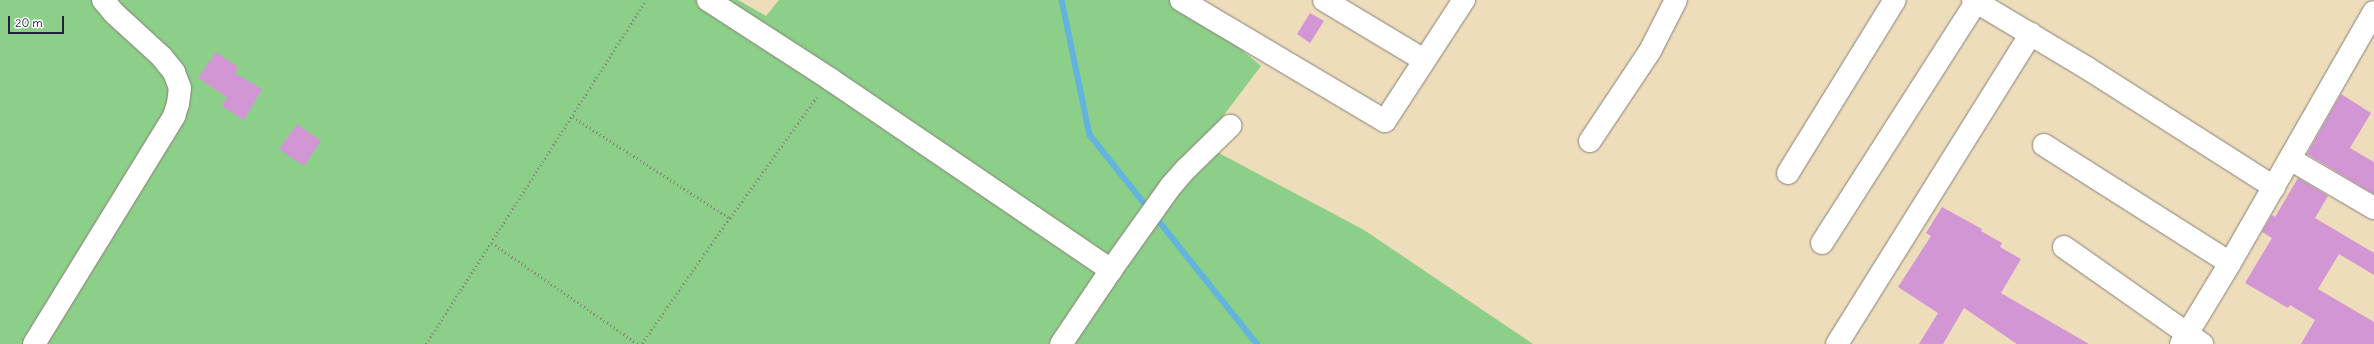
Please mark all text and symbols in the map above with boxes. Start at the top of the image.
scale bar [10,8,66,34]
text: 20 m [15,15,43,30]

